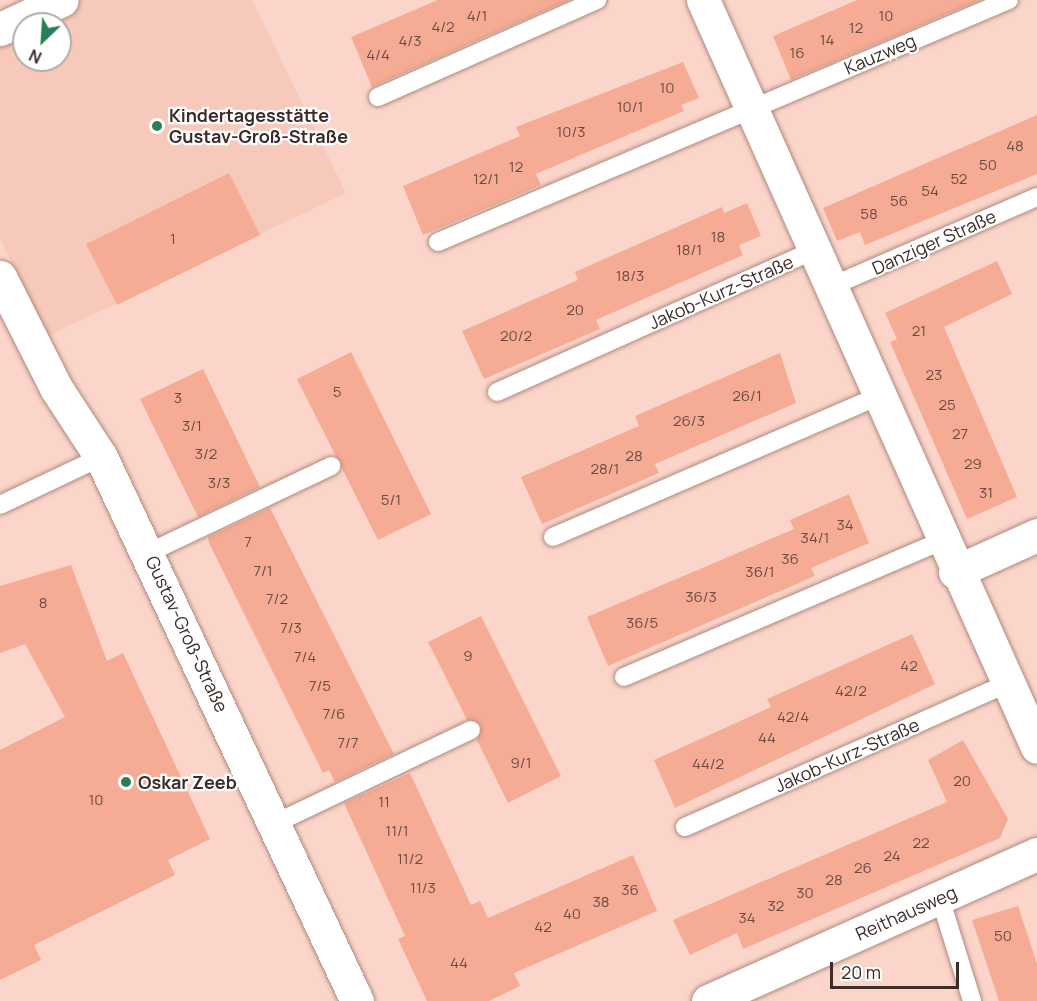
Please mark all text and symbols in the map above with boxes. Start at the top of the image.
house number: 4/1 [467,7,487,25]
house number: 10 [879,7,893,25]
north arrow [12,12,72,72]
house number: 4/2 [431,18,455,36]
house number: 12 [849,19,863,37]
street label: Kauzweg [841,29,919,79]
house number: 14 [820,31,834,49]
house number: 4/3 [399,32,421,50]
text: N [25,44,45,69]
house number: 16 [789,44,805,62]
house number: 4/4 [366,46,390,64]
house number: 10 [660,79,674,97]
house number: 10/1 [617,98,643,116]
place label: Kindertagesstätte Gustav-Groß-Straße [169,105,348,148]
marker: Kindertagesstätte Gustav-Groß-Straße [150,119,164,133]
house number: 10/3 [556,123,586,141]
house number: 48 [1006,137,1024,155]
house number: 50 [979,156,997,174]
house number: 12 [509,158,523,176]
house number: 12/1 [473,170,499,188]
house number: 52 [951,170,967,188]
house number: 54 [921,182,939,200]
house number: 56 [890,192,908,210]
house number: 58 [860,205,878,223]
street label: Danziger Straße [869,205,999,279]
house number: 18 [711,228,725,246]
house number: 1 [170,230,176,248]
house number: 18/1 [676,241,702,259]
street label: Jakob-Kurz-Straße [645,250,797,334]
house number: 18/3 [616,267,644,285]
house number: 20 [566,301,584,319]
house number: 21 [912,322,926,340]
house number: 20/2 [500,327,532,345]
house number: 23 [926,366,942,384]
house number: 5 [333,383,341,401]
house number: 26/1 [732,387,762,405]
house number: 3 [174,389,182,407]
house number: 25 [938,396,956,414]
house number: 26/3 [673,412,705,430]
house number: 3/1 [182,417,202,435]
house number: 27 [952,425,968,443]
house number: 3/2 [195,445,217,463]
house number: 28 [625,447,643,465]
house number: 29 [964,455,982,473]
house number: 28/1 [591,460,619,478]
house number: 3/3 [208,474,230,492]
house number: 31 [979,484,993,502]
house number: 5/1 [381,491,401,509]
house number: 34 [836,516,854,534]
house number: 34/1 [801,529,829,547]
house number: 7 [244,533,252,551]
house number: 36 [781,550,799,568]
street label: Gustav-Groß-Straße [141,552,233,716]
house number: 7/1 [253,562,273,580]
house number: 36/1 [745,563,775,581]
house number: 36/3 [685,588,717,606]
house number: 7/2 [266,590,288,608]
house number: 8 [39,594,47,612]
house number: 36/5 [626,614,658,632]
house number: 7/3 [280,619,302,637]
house number: 9 [463,647,473,665]
house number: 7/4 [294,648,316,666]
house number: 42 [900,657,918,675]
house number: 7/5 [309,677,331,695]
house number: 42/2 [835,682,867,700]
house number: 7/6 [323,705,345,723]
house number: 42/4 [777,708,809,726]
street label: Jakob-Kurz-Straße [771,713,923,797]
house number: 44 [758,729,776,747]
house number: 7/7 [338,734,358,752]
house number: 9/1 [511,754,531,772]
house number: 44/2 [692,755,724,773]
place label: Oskar Zeeb [138,771,237,793]
house number: 20 [953,772,971,790]
marker: Oskar Zeeb [119,775,133,789]
house number: 10 [89,791,103,809]
house number: 11 [378,793,390,811]
house number: 11/1 [385,822,409,840]
house number: 22 [912,834,930,852]
house number: 24 [883,847,901,865]
house number: 11/2 [397,850,423,868]
house number: 26 [854,859,872,877]
house number: 28 [825,871,843,889]
house number: 11/3 [410,879,436,897]
house number: 36 [621,881,639,899]
street label: Reithausweg [852,881,960,945]
house number: 30 [796,884,814,902]
house number: 38 [592,893,610,911]
house number: 32 [768,897,784,915]
house number: 40 [563,905,581,923]
house number: 34 [738,909,756,927]
house number: 42 [534,918,552,936]
house number: 50 [994,927,1012,945]
scale bar [833,950,962,988]
house number: 44 [450,954,468,972]
text: 20 m [841,960,881,984]

